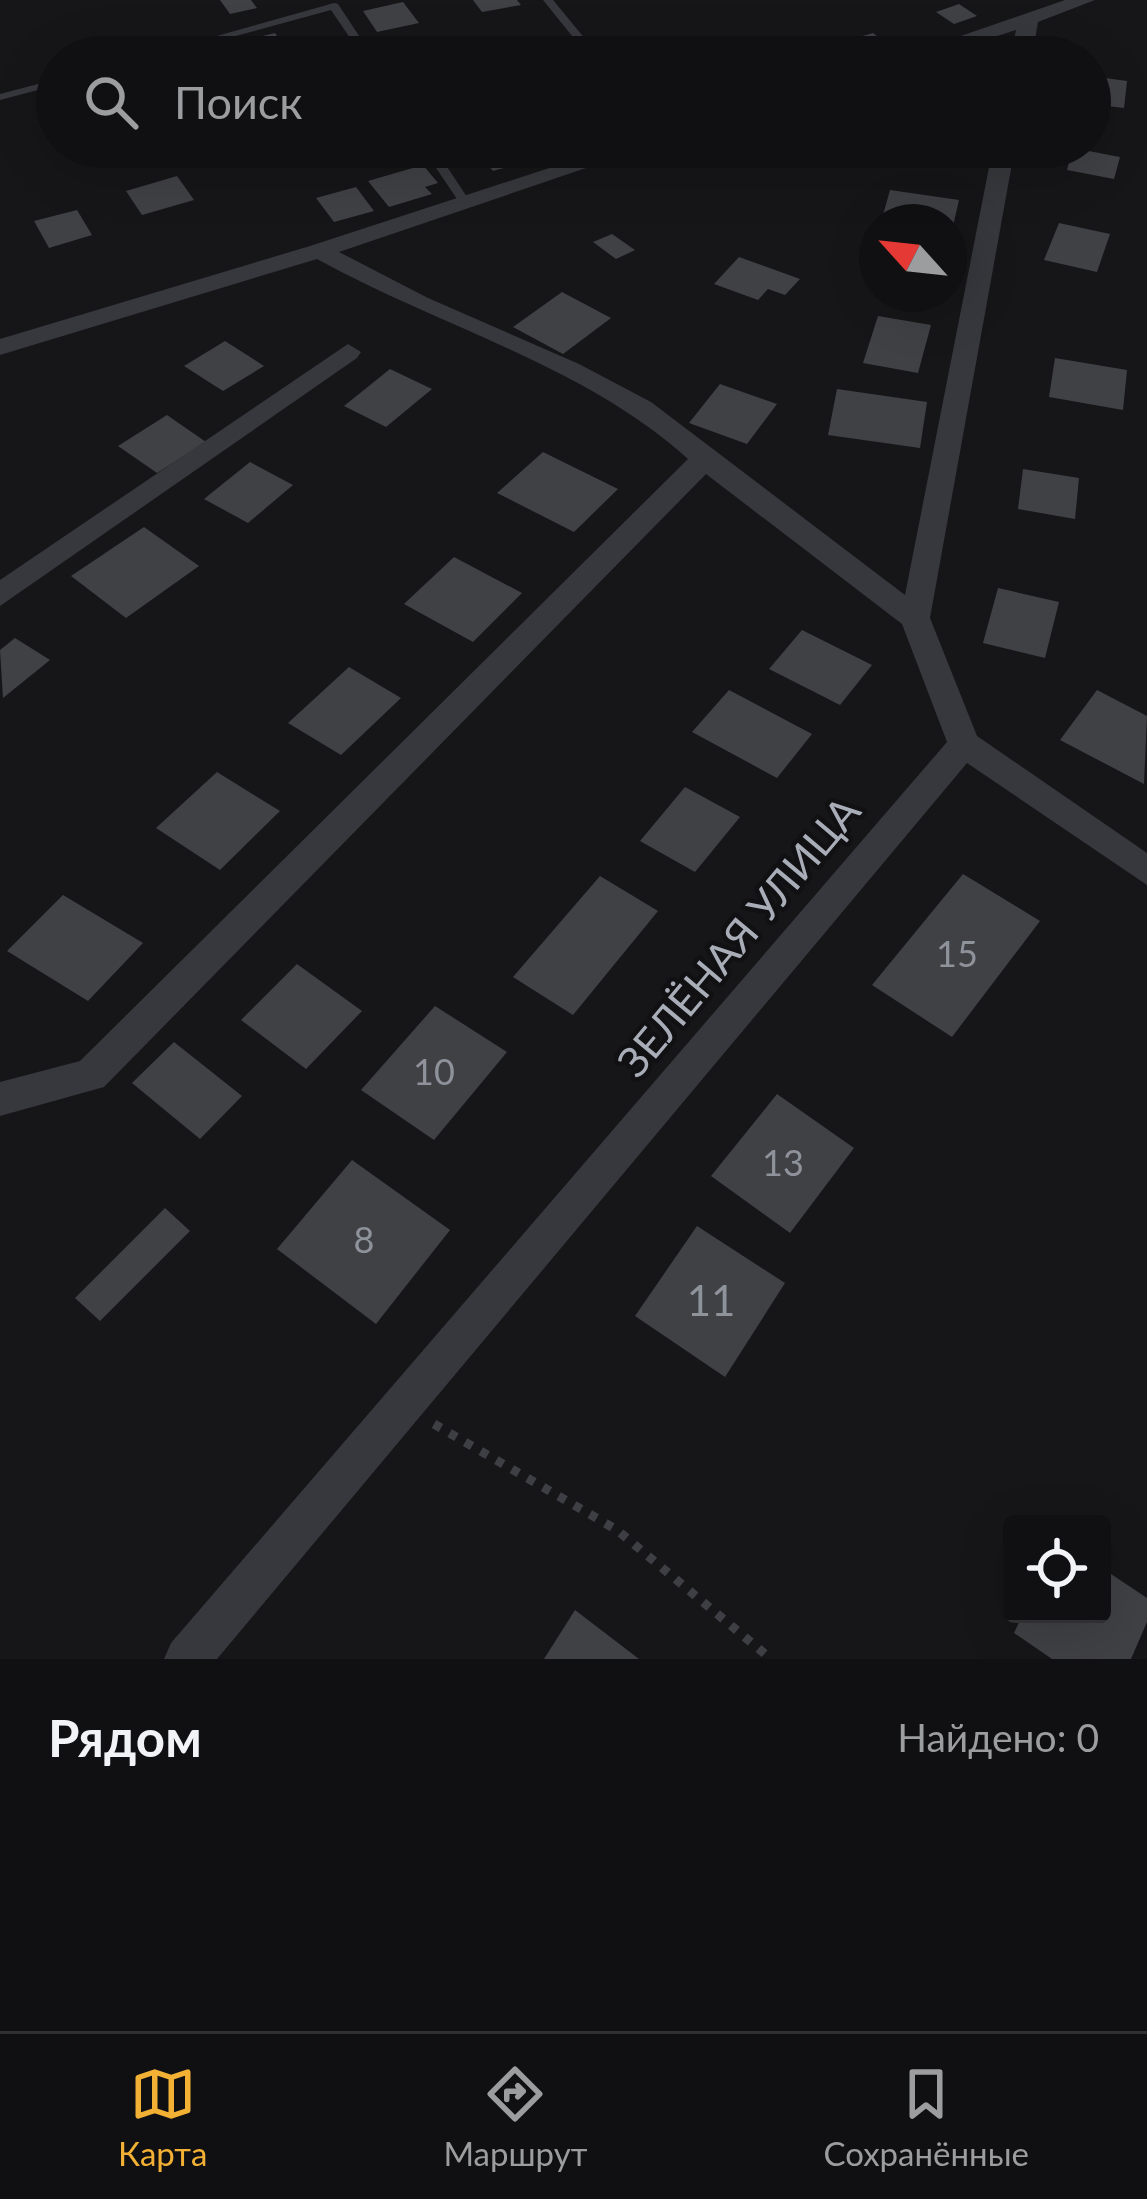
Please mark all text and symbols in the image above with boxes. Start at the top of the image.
search box [36,36,1111,168]
icon: search [78,69,144,135]
text: Поиск [174,75,303,129]
north arrow [859,204,967,312]
street label: ЗЕЛЁНАЯ УЛИЦА [606,785,870,1086]
house number: 15 [936,931,978,975]
house number: 10 [413,1049,455,1093]
house number: 13 [762,1140,804,1184]
house number: 8 [354,1217,374,1261]
house number: 11 [687,1275,735,1325]
map controls [1003,1515,1111,1623]
button: locate [1003,1515,1111,1623]
text: Рядом [48,1707,202,1768]
text: Найдено: 0 [897,1714,1099,1760]
tab: Карта [118,2061,207,2173]
tab: Маршрут [443,2061,587,2173]
tab: Сохранённые [823,2061,1029,2173]

